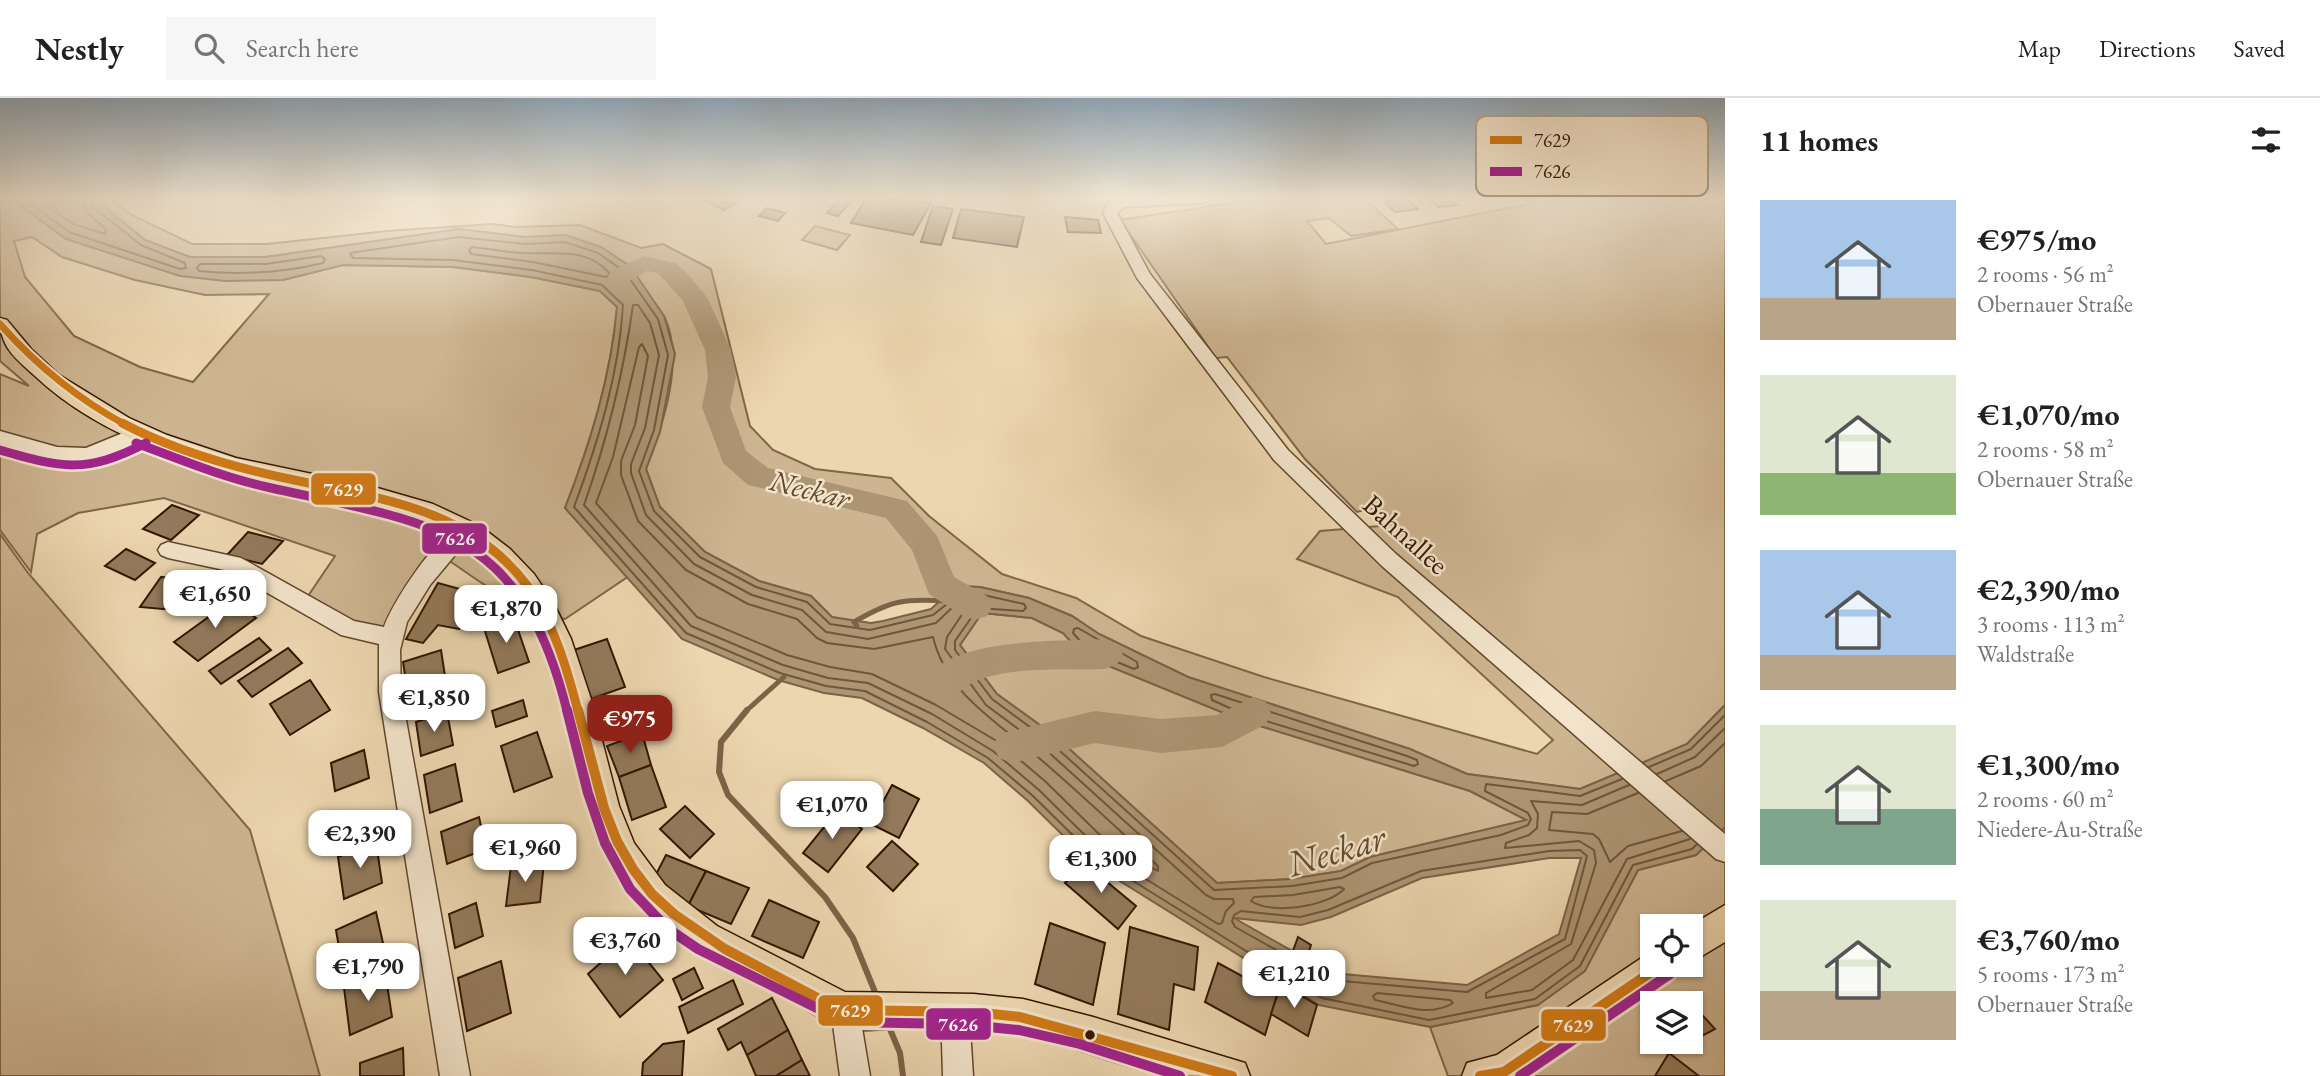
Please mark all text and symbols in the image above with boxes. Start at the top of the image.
search box [166,17,656,80]
text: Nestly [35,27,124,70]
icon: search [190,29,228,67]
text: Search here [246,31,359,65]
text: Map [2018,33,2061,64]
text: Directions [2099,33,2196,64]
text: Saved [2234,33,2285,64]
legend [1476,116,1708,196]
text: 11 homes [1760,121,1878,160]
icon: filters [2247,121,2285,159]
text: 7629 [1534,128,1570,153]
text: 7626 [1534,159,1570,184]
text: €975/mo [1977,220,2096,259]
icon: home [1816,228,1900,312]
text: 2 rooms · 56 m² [1977,259,2114,289]
text: Obernauer Straße [1977,289,2133,319]
text: €1,070/mo [1977,395,2120,434]
icon: home [1816,403,1900,487]
text: 2 rooms · 58 m² [1977,434,2114,464]
water label: Neckar [765,460,856,518]
text: Obernauer Straße [1977,464,2133,494]
line badge: 7629 [310,472,377,506]
text: 7629 [323,477,363,502]
street label: Bahnallee [1356,486,1456,582]
line badge: 7626 [421,522,488,555]
text: 7626 [435,526,475,551]
pin: €1,650 [158,570,272,630]
text: €2,390/mo [1977,570,2120,609]
text: €1,650 [179,578,251,608]
icon: home [1816,578,1900,662]
pin: €1,870 [449,586,563,645]
text: €1,870 [470,593,542,623]
text: 3 rooms · 113 m² [1977,609,2125,639]
text: Waldstraße [1977,639,2074,669]
pin: €1,850 [377,674,491,734]
text: €1,850 [398,682,470,712]
pin: €975 [589,696,671,755]
text: €975 [603,703,657,733]
text: €1,300/mo [1977,745,2120,784]
icon: home [1816,753,1900,837]
pin: €1,070 [775,782,889,841]
text: 2 rooms · 60 m² [1977,784,2114,814]
text: €1,070 [796,789,868,819]
pin: €2,390 [303,810,417,870]
water label: Neckar [1280,812,1393,888]
text: Niedere-Au-Straße [1977,814,2143,844]
text: €2,390 [324,818,396,848]
pin: €1,960 [468,824,582,884]
text: €1,960 [489,832,561,862]
pin: €1,300 [1044,836,1158,895]
text: €1,300 [1065,843,1137,873]
map controls [1640,914,1703,1054]
button: locate [1640,914,1703,977]
pin: €3,760 [568,918,682,977]
text: €3,760/mo [1977,920,2120,959]
text: €3,760 [589,925,661,955]
icon: home [1816,928,1900,1012]
pin: €1,790 [311,944,425,1003]
pin: €1,210 [1237,950,1351,1010]
text: €1,790 [332,951,404,981]
text: €1,210 [1258,958,1330,988]
text: 5 rooms · 173 m² [1977,959,2125,989]
text: Obernauer Straße [1977,989,2133,1019]
button: layers [1640,991,1703,1054]
line badge: 7629 [817,994,884,1027]
text: 7629 [830,998,870,1023]
line badge: 7626 [925,1007,992,1041]
line badge: 7629 [1540,1008,1607,1042]
text: 7626 [938,1012,978,1037]
text: 7629 [1553,1013,1593,1038]
unlabelled marker [1083,1028,1097,1042]

